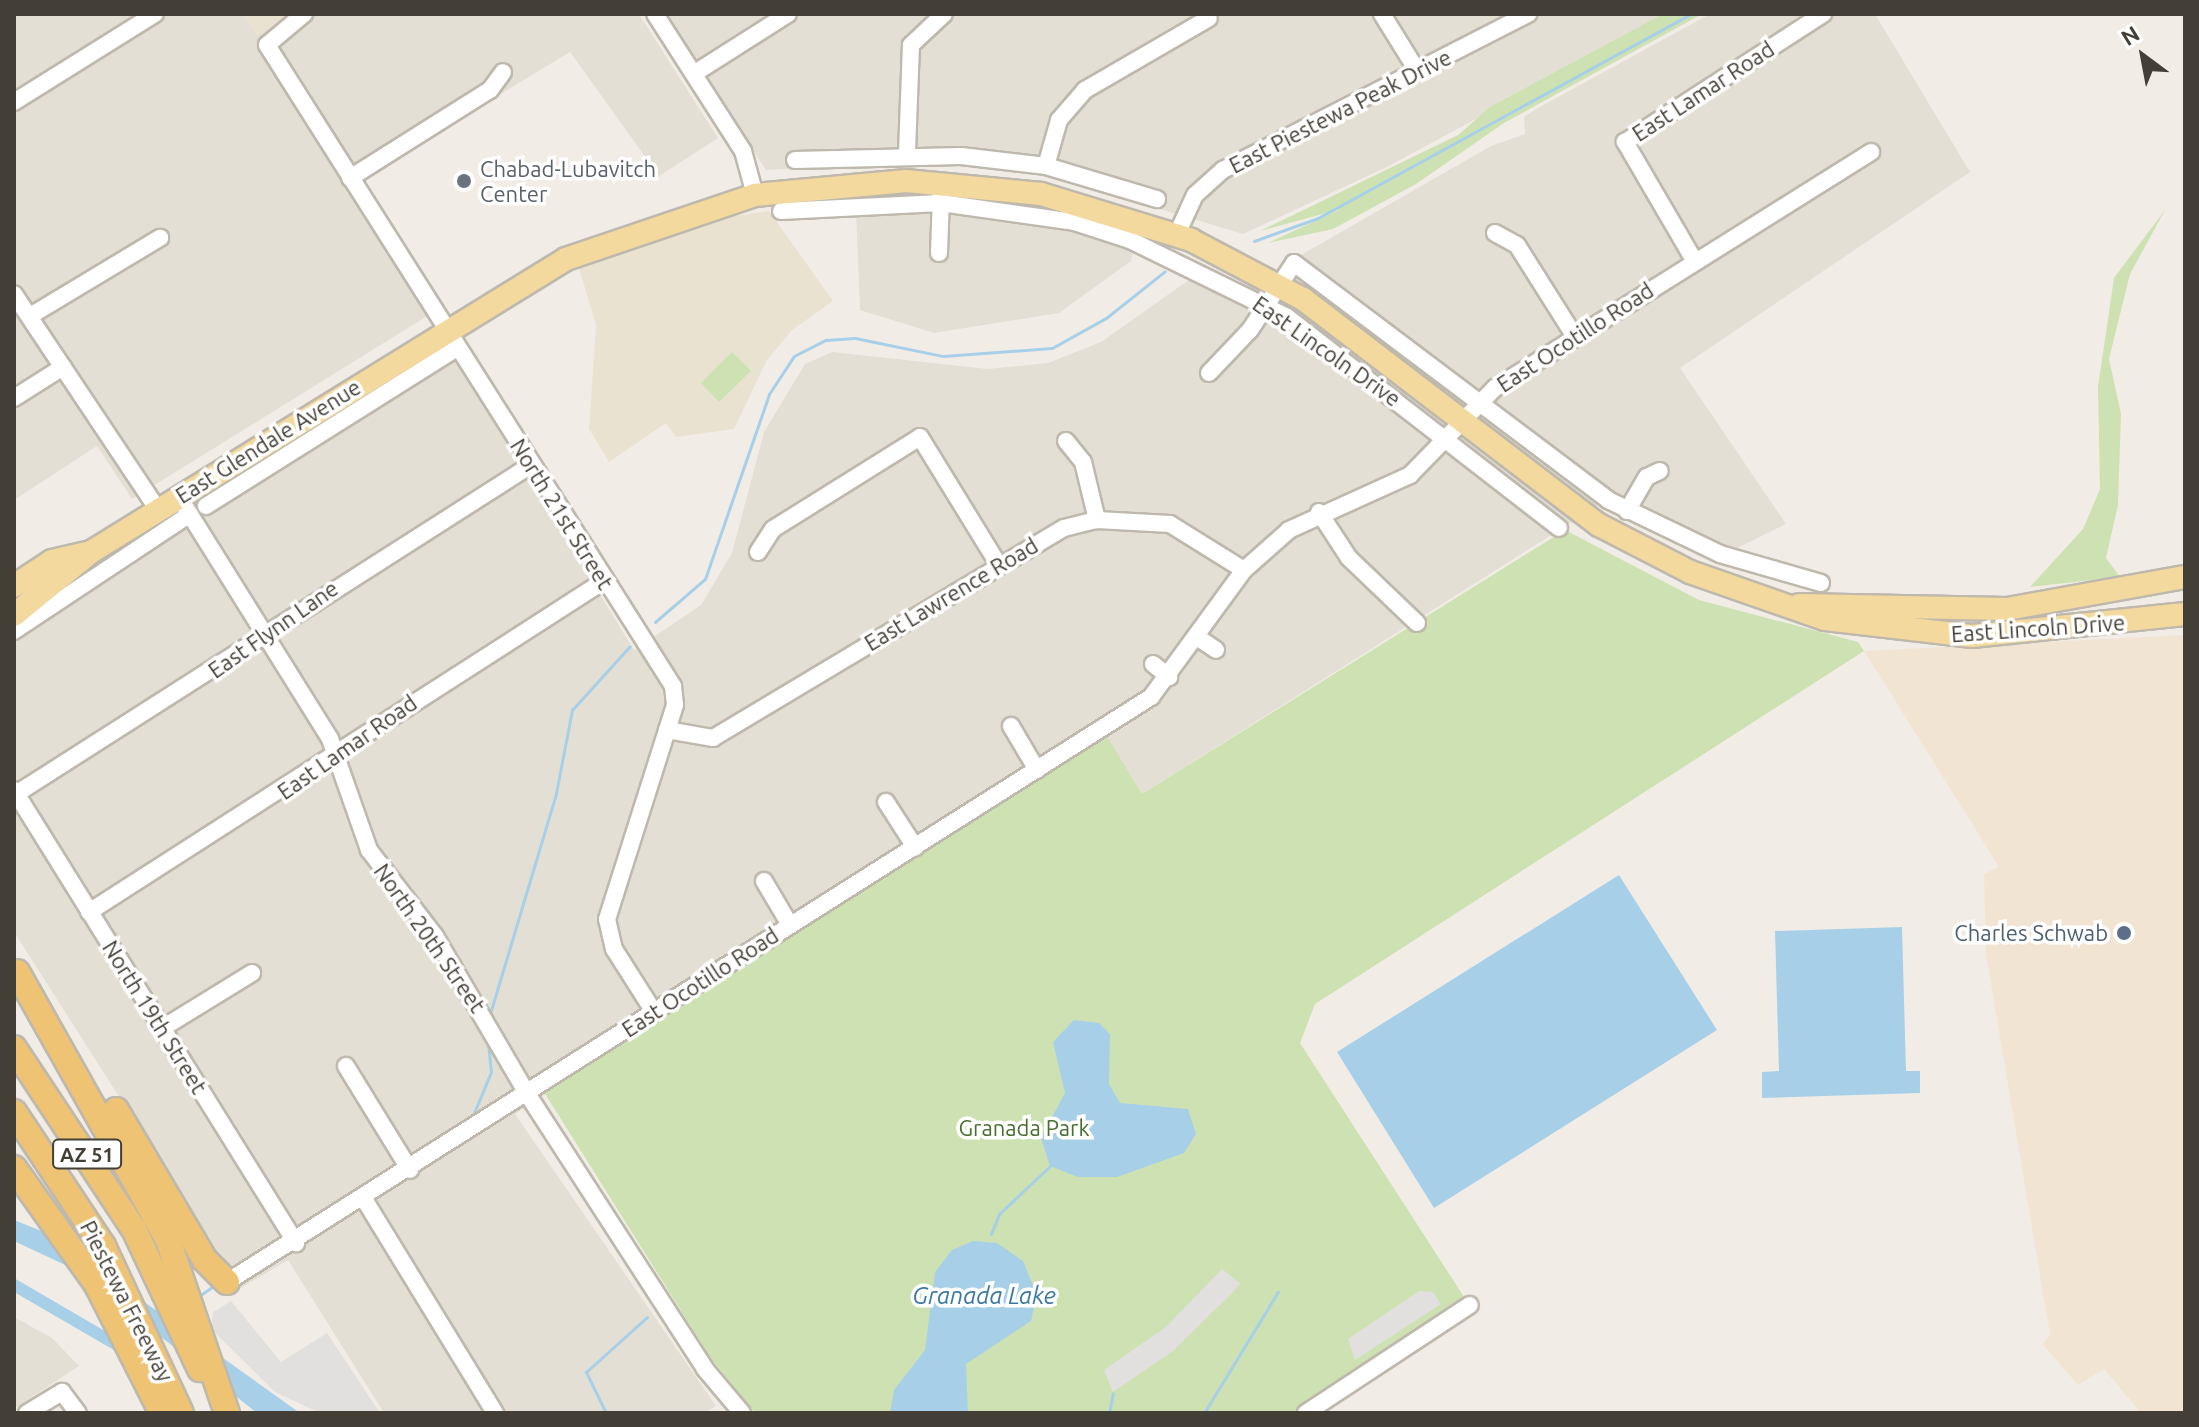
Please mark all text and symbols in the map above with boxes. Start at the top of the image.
north arrow [2103,16,2183,96]
text: N [2116,20,2144,50]
street label: East Lamar Road [1627,35,1779,147]
street label: East Piestewa Peak Drive [1225,44,1455,178]
place label: Chabad-Lubavitch Center [480,155,656,206]
marker: Chabad-Lubavitch Center [455,172,473,190]
street label: East Ocotillo Road [1492,277,1658,397]
street label: East Lincoln Drive [1248,290,1406,412]
street label: East Glendale Avenue [171,373,365,509]
street label: North 21st Street [505,434,619,594]
street label: East Lawrence Road [860,532,1042,656]
street label: East Flynn Lane [203,575,343,683]
street label: East Lincoln Drive [1950,609,2126,647]
street label: East Lamar Road [272,689,422,805]
street label: North 20th Street [369,858,491,1018]
place label: Charles Schwab [1954,920,2108,946]
street label: East Ocotillo Road [617,922,783,1042]
marker: Charles Schwab [2115,924,2133,942]
street label: North 19th Street [97,936,213,1098]
park label: Granada Park [958,1115,1090,1141]
road number: AZ 51 [51,1138,123,1170]
street label: Piestewa Freeway [75,1216,179,1386]
water label: Granada Lake [912,1282,1056,1310]

